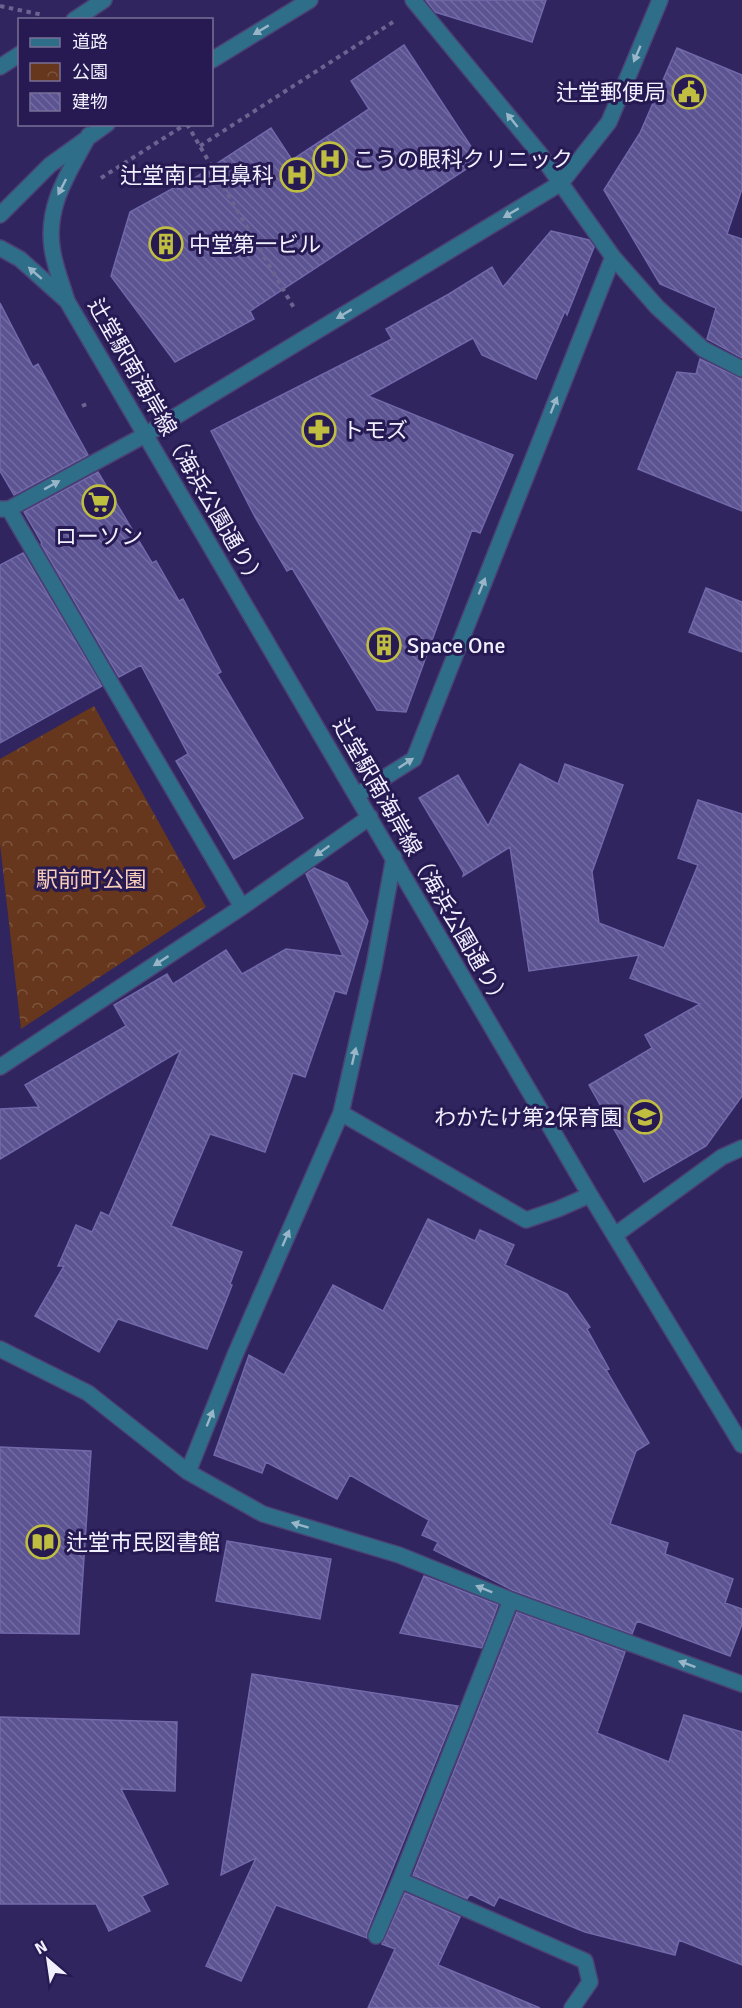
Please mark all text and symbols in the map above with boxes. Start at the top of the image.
legend [18,18,213,126]
one-way arrow [253,25,269,36]
text: 道路 [72,31,108,53]
one-way arrow [632,45,641,63]
text: 公園 [72,61,108,83]
public building icon: 辻堂郵便局 [671,74,707,110]
place label: 辻堂郵便局 [556,79,666,106]
text: 建物 [72,91,108,113]
one-way arrow [506,112,519,128]
hospital icon: こうの眼科クリニック [312,141,348,177]
place label: こうの眼科クリニック [353,146,573,173]
hospital icon: 辻堂南口耳鼻科 [279,157,315,193]
place label: 辻堂南口耳鼻科 [120,162,274,189]
one-way arrow [57,178,66,195]
one-way arrow [503,208,519,219]
building icon: 中堂第一ビル [148,226,184,262]
place label: 中堂第一ビル [189,231,321,258]
one-way arrow [28,267,43,280]
street label: 辻堂駅南海岸線（海浜公園通り） [82,294,271,593]
one-way arrow [335,309,352,319]
one-way arrow [549,395,559,413]
pharmacy icon: トモズ [301,412,337,448]
place label: トモズ [342,417,408,444]
one-way arrow [44,480,61,490]
supermarket icon: ローソン [81,484,117,520]
place label: ローソン [55,523,143,550]
one-way arrow [478,577,488,595]
building icon: Space One [366,627,402,663]
place label: Space One [407,632,506,659]
street label: 辻堂駅南海岸線（海浜公園通り） [327,714,516,1013]
one-way arrow [398,758,414,769]
one-way arrow [315,845,331,857]
park label: 駅前町公園 [36,866,146,893]
one-way arrow [153,955,169,966]
one-way arrow [349,1047,359,1065]
school or university icon: わかたけ第2保育園 [627,1099,663,1135]
place label: わかたけ第2保育園 [434,1104,622,1131]
one-way arrow [282,1229,291,1247]
one-way arrow [205,1408,215,1426]
one-way arrow [291,1520,309,1529]
library icon: 辻堂市民図書館 [25,1524,61,1560]
place label: 辻堂市民図書館 [66,1529,220,1556]
one-way arrow [475,1584,493,1594]
one-way arrow [678,1658,696,1668]
north arrow [18,1930,78,1990]
text: N [31,1936,51,1959]

